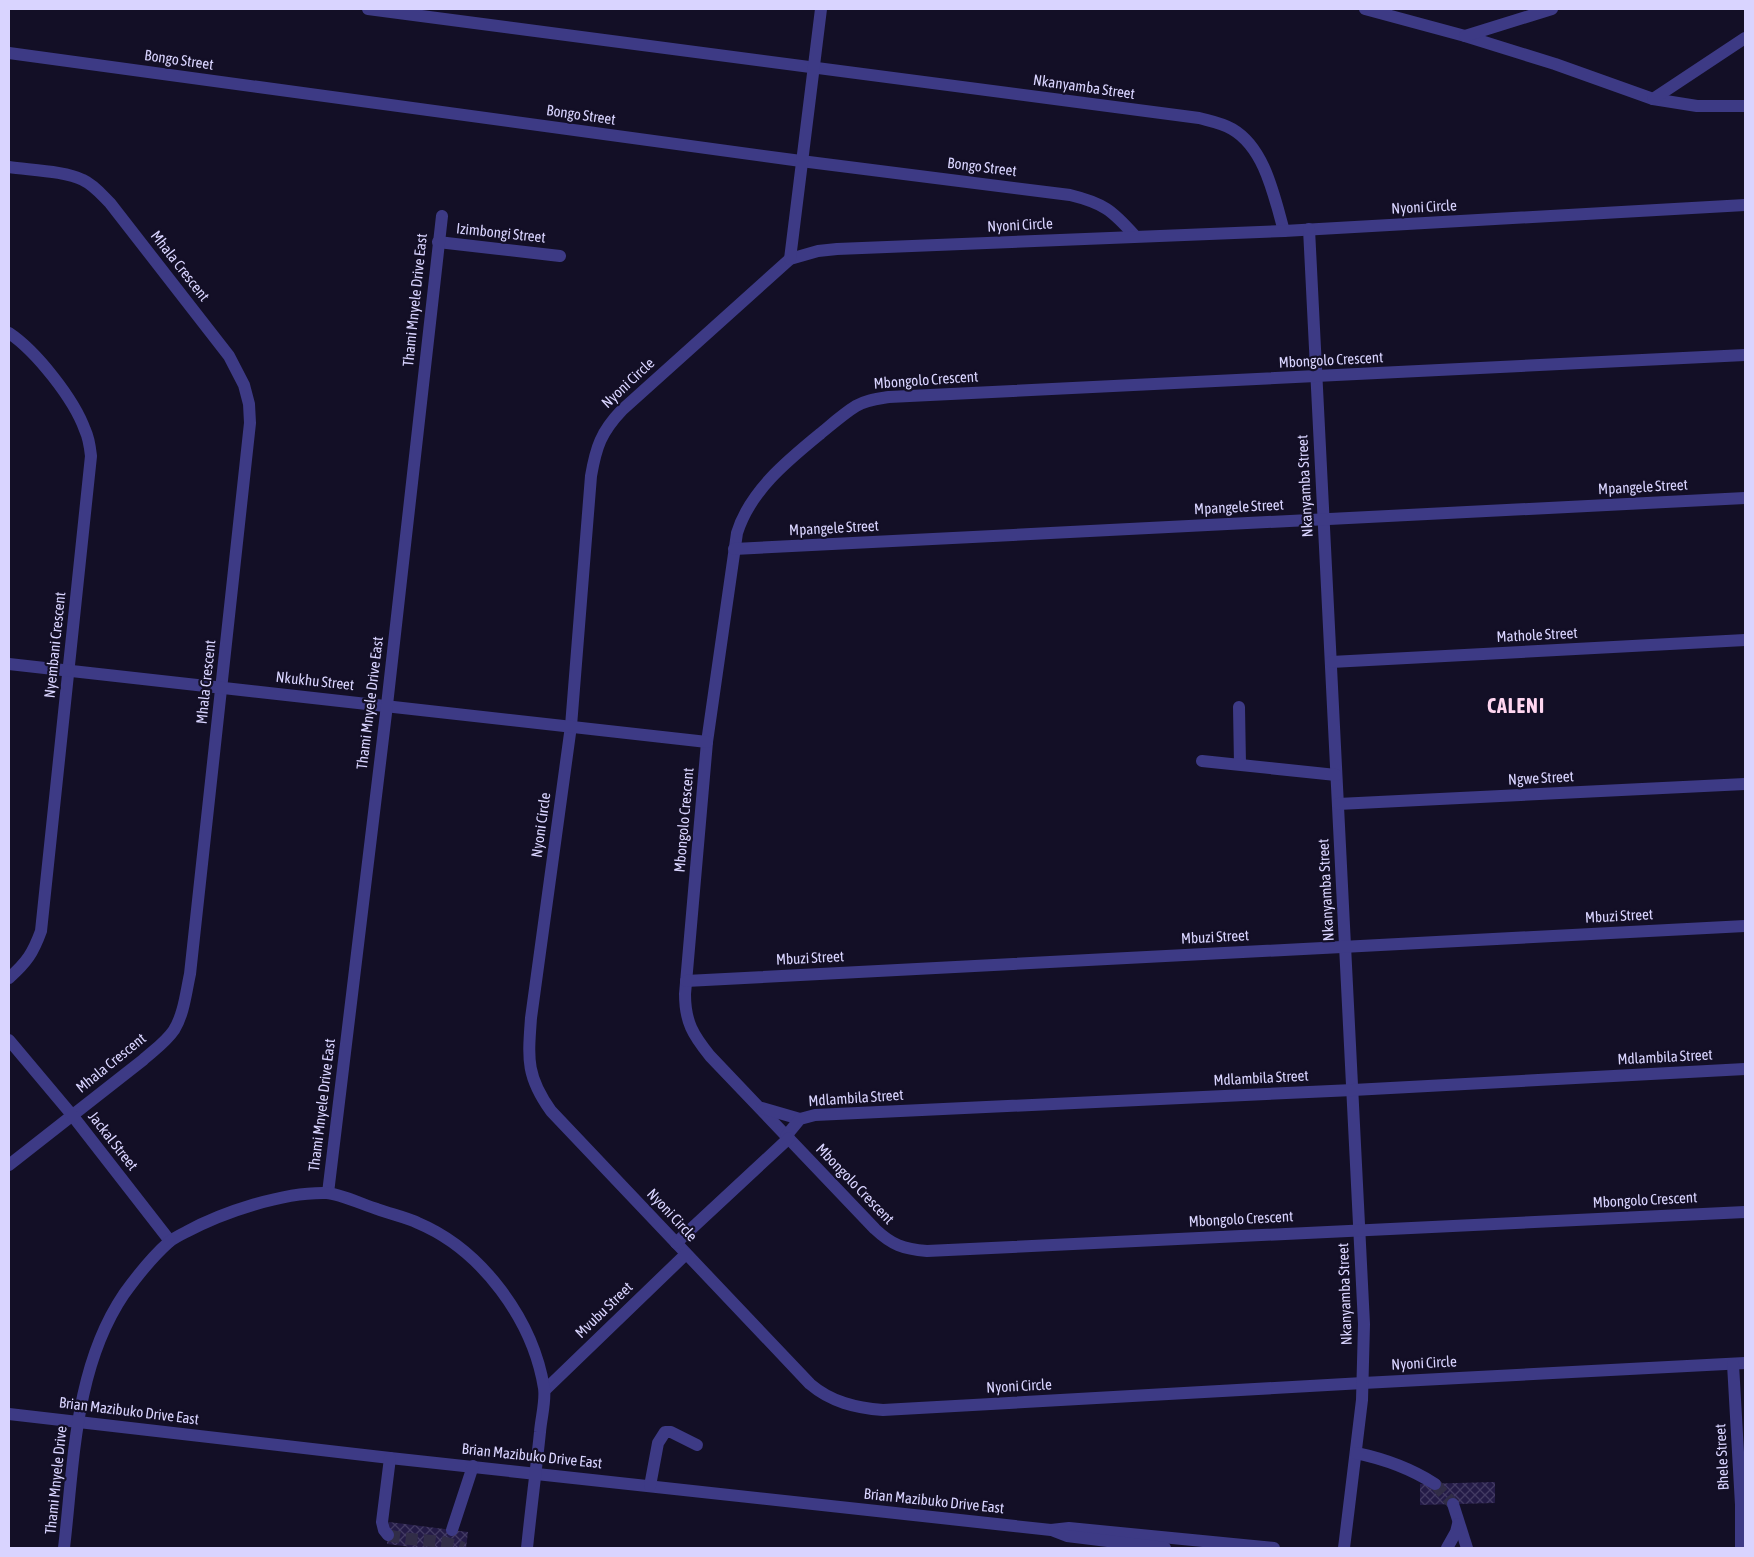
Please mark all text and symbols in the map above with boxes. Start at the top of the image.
street label: Bongo Street [143,46,215,73]
street label: Nkanyamba Street [1032,71,1136,102]
street label: Bongo Street [545,101,617,128]
street label: Bongo Street [946,154,1018,179]
street label: Nyoni Circle [1391,196,1457,217]
street label: Nyoni Circle [987,214,1053,235]
street label: Izimbongi Street [456,219,547,246]
street label: Mhala Crescent [148,227,213,304]
street label: Thami Mnyele Drive East [399,232,430,367]
street label: Mbongolo Crescent [1278,348,1384,371]
street label: Nyoni Circle [598,354,658,411]
street label: Mbongolo Crescent [873,367,979,392]
street label: Nkanyamba Street [1293,434,1316,538]
street label: Mpangele Street [1598,476,1688,497]
street label: Mpangele Street [1194,496,1284,517]
street label: Mpangele Street [789,517,879,538]
street label: Nyembani Crescent [40,591,69,699]
street label: Mathole Street [1496,624,1578,645]
street label: Thami Mnyele Drive East [353,635,386,770]
street label: Mhala Crescent [193,639,218,725]
street label: Nkukhu Street [275,668,355,693]
district label: CALENI [1487,694,1545,717]
street label: Mbongolo Crescent [670,767,697,873]
street label: Ngwe Street [1508,767,1574,788]
street label: Nyoni Circle [528,791,554,859]
street label: Nkanyamba Street [1314,838,1337,942]
street label: Mbuzi Street [1584,905,1653,926]
street label: Mbuzi Street [1180,926,1249,947]
street label: Mbuzi Street [775,947,844,968]
street label: Mhala Crescent [72,1029,149,1096]
street label: Thami Mnyele Drive East [305,1037,338,1172]
street label: Mdlambila Street [1617,1046,1713,1067]
street label: Mdlambila Street [1213,1067,1309,1088]
street label: Mdlambila Street [808,1086,904,1109]
street label: Jackal Street [85,1108,142,1173]
street label: Mbongolo Crescent [813,1140,898,1227]
street label: Nyoni Circle [644,1185,701,1245]
street label: Mbongolo Crescent [1592,1188,1698,1211]
street label: Mbongolo Crescent [1188,1207,1294,1230]
street label: Nkanyamba Street [1334,1242,1355,1346]
street label: Mvubu Street [572,1278,636,1341]
street label: Nyoni Circle [1391,1352,1457,1373]
street label: Nyoni Circle [986,1375,1052,1396]
street label: Brian Mazibuko Drive East [58,1393,200,1428]
street label: Bhele Street [1711,1423,1732,1491]
street label: Thami Mnyele Drive [41,1425,70,1535]
street label: Brian Mazibuko Drive East [461,1440,603,1471]
street label: Brian Mazibuko Drive East [863,1485,1005,1516]

